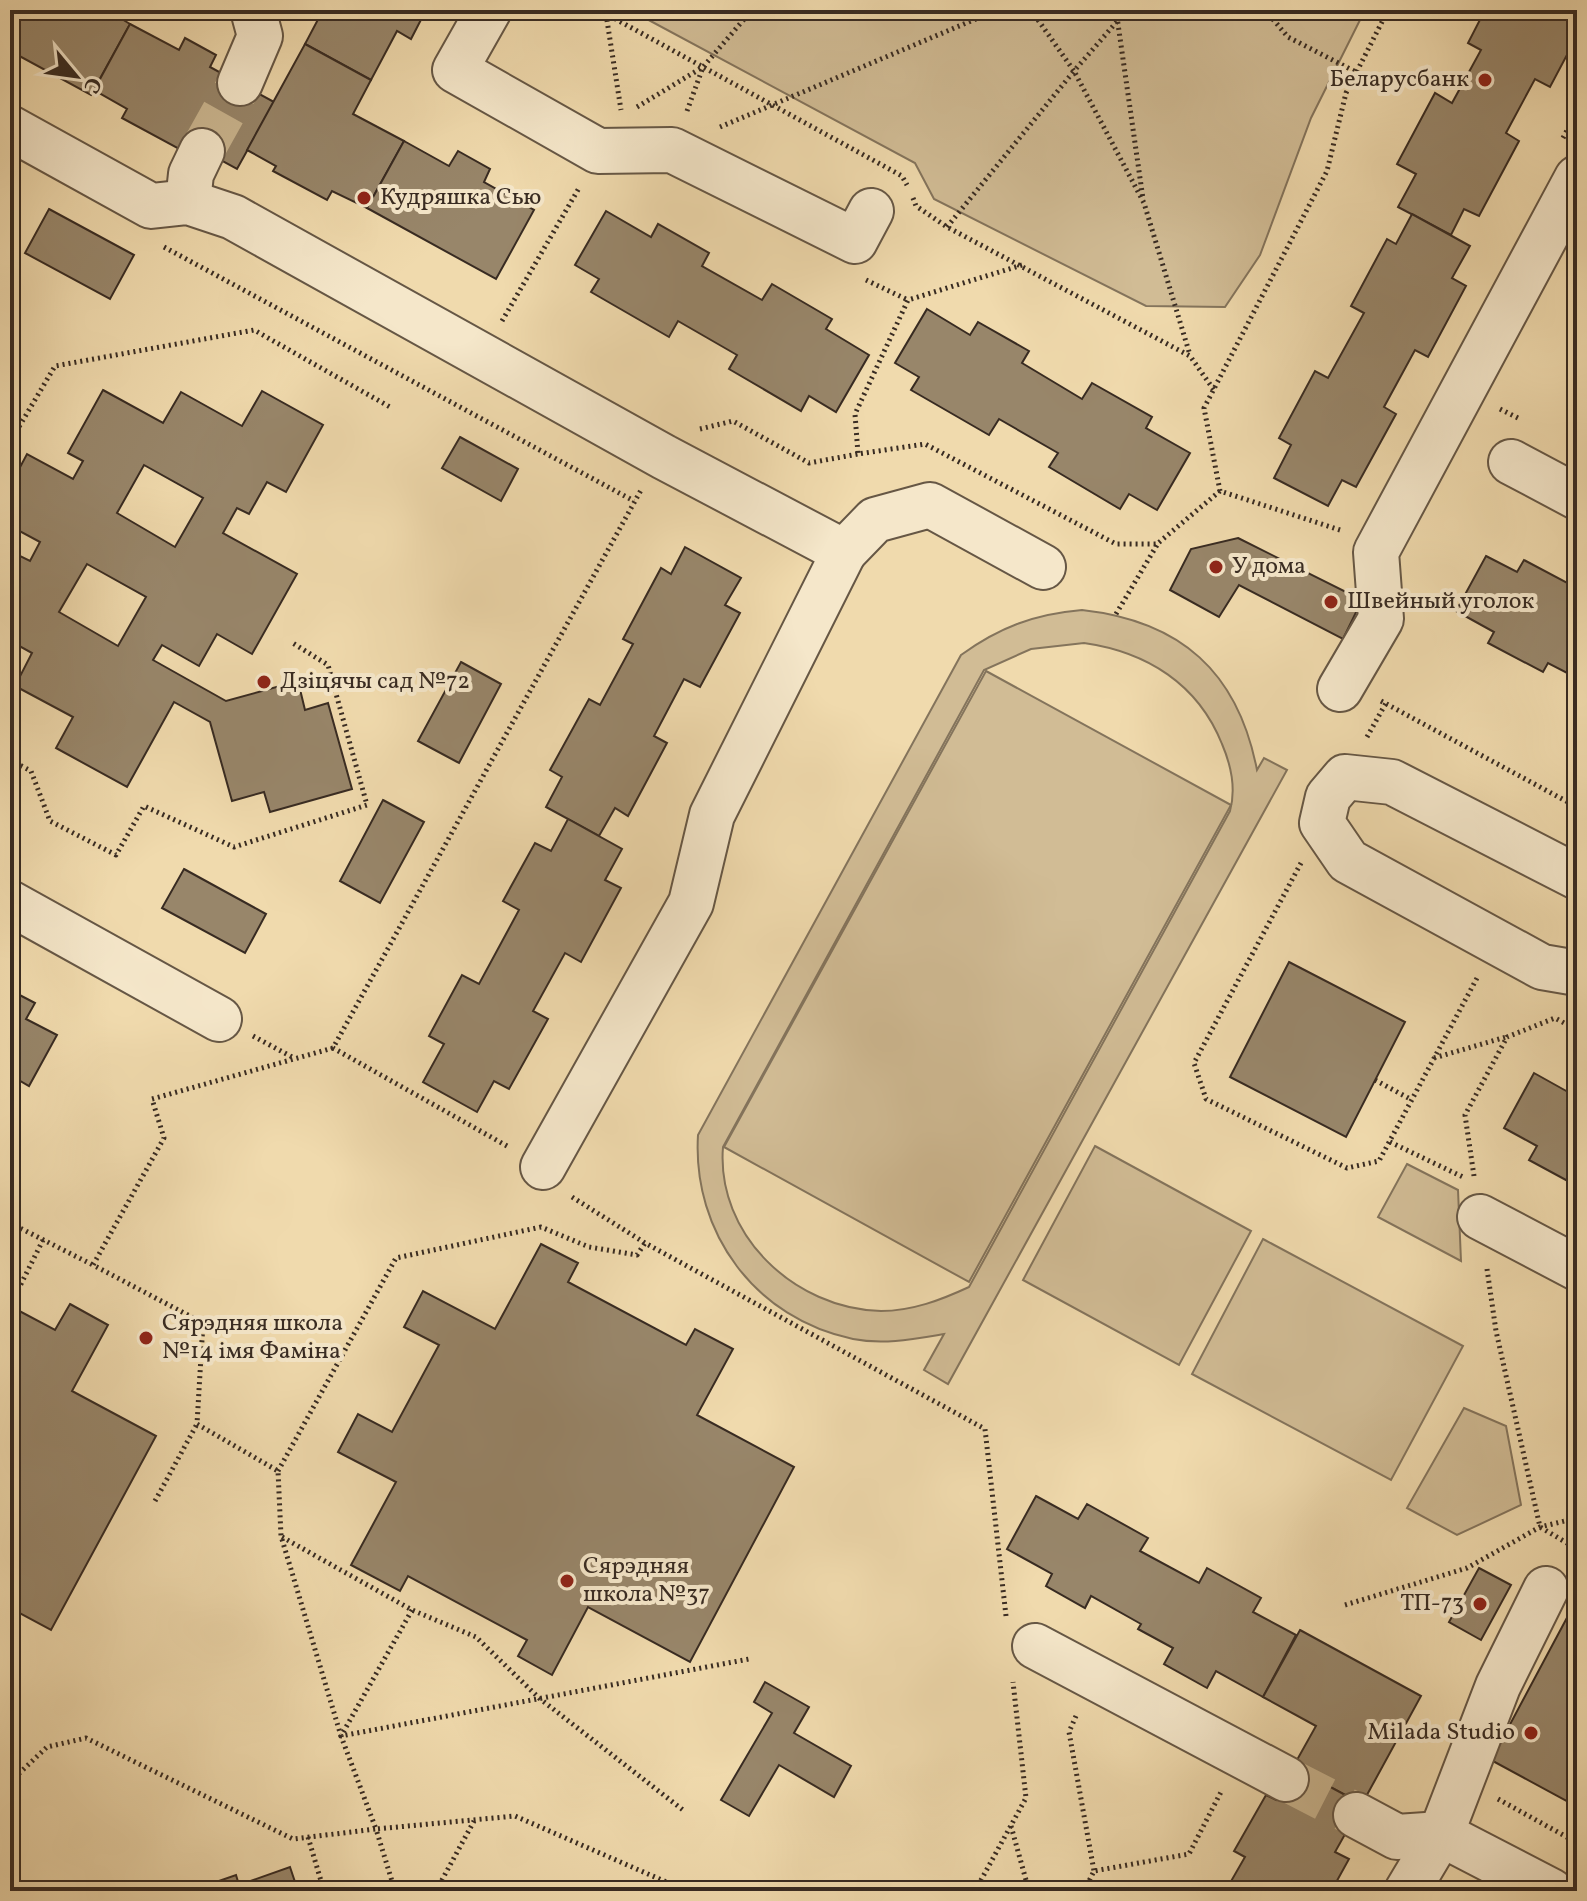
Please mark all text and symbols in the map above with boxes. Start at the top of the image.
north arrow [36,36,116,116]
place label: Беларусбанк [1329,63,1469,97]
text: С [74,71,108,98]
marker: Беларусбанк [1476,71,1494,89]
place label: Кудряшка Сью [380,181,541,215]
marker: Кудряшка Сью [355,189,373,207]
place label: У дома [1232,550,1306,584]
marker: У дома [1207,558,1225,576]
place label: Швейный уголок [1347,585,1535,619]
marker: Швейный уголок [1322,593,1340,611]
place label: Дзіцячы сад №72 [280,665,470,699]
marker: Дзіцячы сад №72 [255,673,273,691]
place label: Сярэдняя школа №14 імя Фаміна [162,1307,343,1369]
marker: Сярэдняя школа №14 імя Фаміна [137,1329,155,1347]
place label: Сярэдняя школа №37 [583,1550,710,1612]
marker: Сярэдняя школа №37 [558,1572,576,1590]
place label: ТП-73 [1400,1587,1464,1621]
marker: ТП-73 [1471,1595,1489,1613]
place label: Milada Studio [1367,1716,1515,1750]
marker: Milada Studio [1522,1724,1540,1742]

